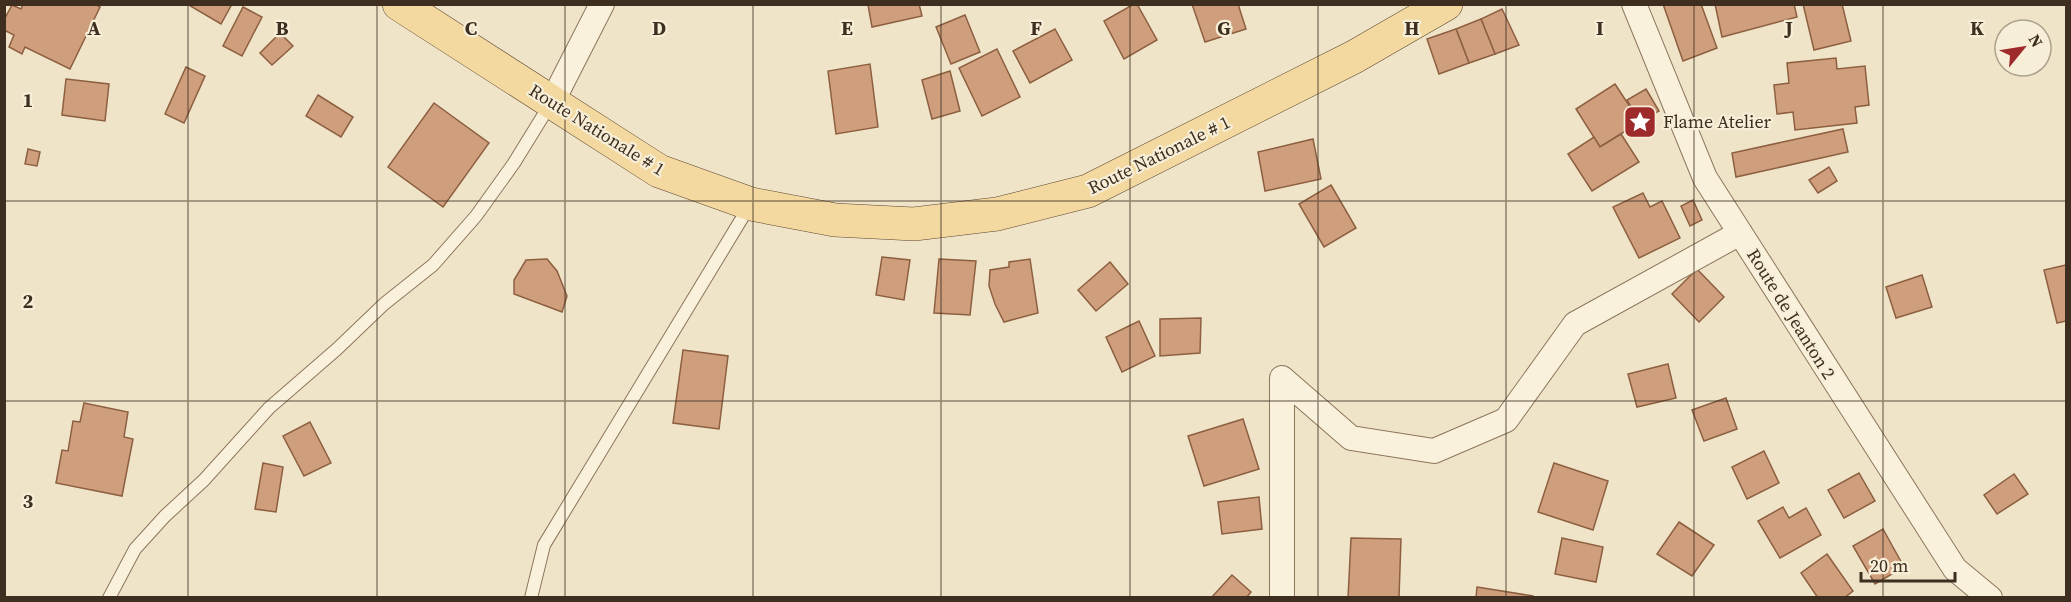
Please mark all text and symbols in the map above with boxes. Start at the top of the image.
text: A [87,14,101,42]
text: B [275,14,289,42]
text: C [465,14,477,42]
text: D [652,14,666,42]
text: E [841,14,853,42]
text: F [1030,14,1042,42]
text: G [1217,14,1231,42]
text: H [1404,14,1420,42]
text: I [1596,14,1604,42]
text: J [1783,14,1793,42]
text: K [1970,14,1984,42]
north arrow [1993,18,2053,78]
text: N [2024,30,2049,51]
street label: Route Nationale # 1 [525,78,670,181]
text: 1 [23,86,33,114]
place icon: Flame Atelier [1622,104,1658,140]
street label: Route Nationale # 1 [1083,109,1234,200]
place label: Flame Atelier [1663,109,1772,134]
street label: Route de Jeanton 2 [1741,244,1842,384]
text: 2 [23,287,34,315]
text: 3 [23,487,34,515]
scale bar [1861,545,1956,583]
text: 20 m [1870,553,1908,578]

